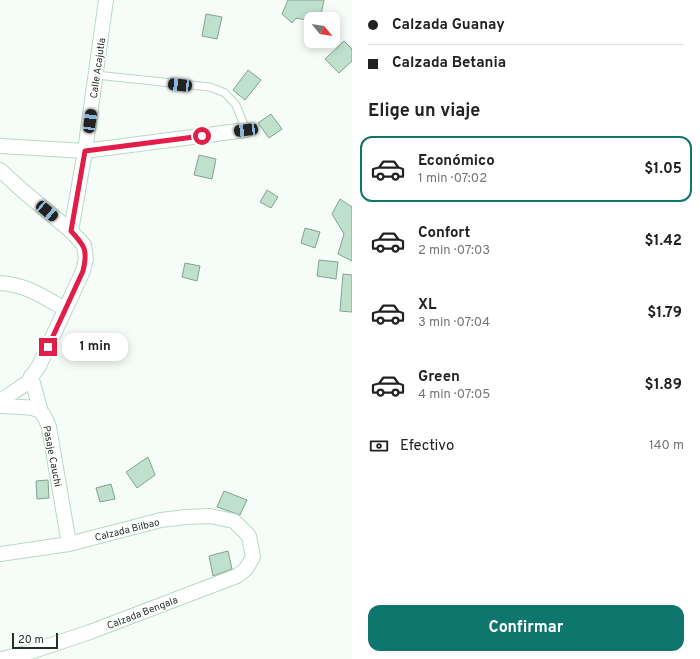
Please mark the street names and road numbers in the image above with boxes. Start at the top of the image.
street label: Calle Acajutla [88,37,109,99]
street label: Pasaje Cauchi [39,424,64,488]
street label: Calzada Bilbao [94,516,162,545]
street label: Calzada Bengala [105,594,180,633]

